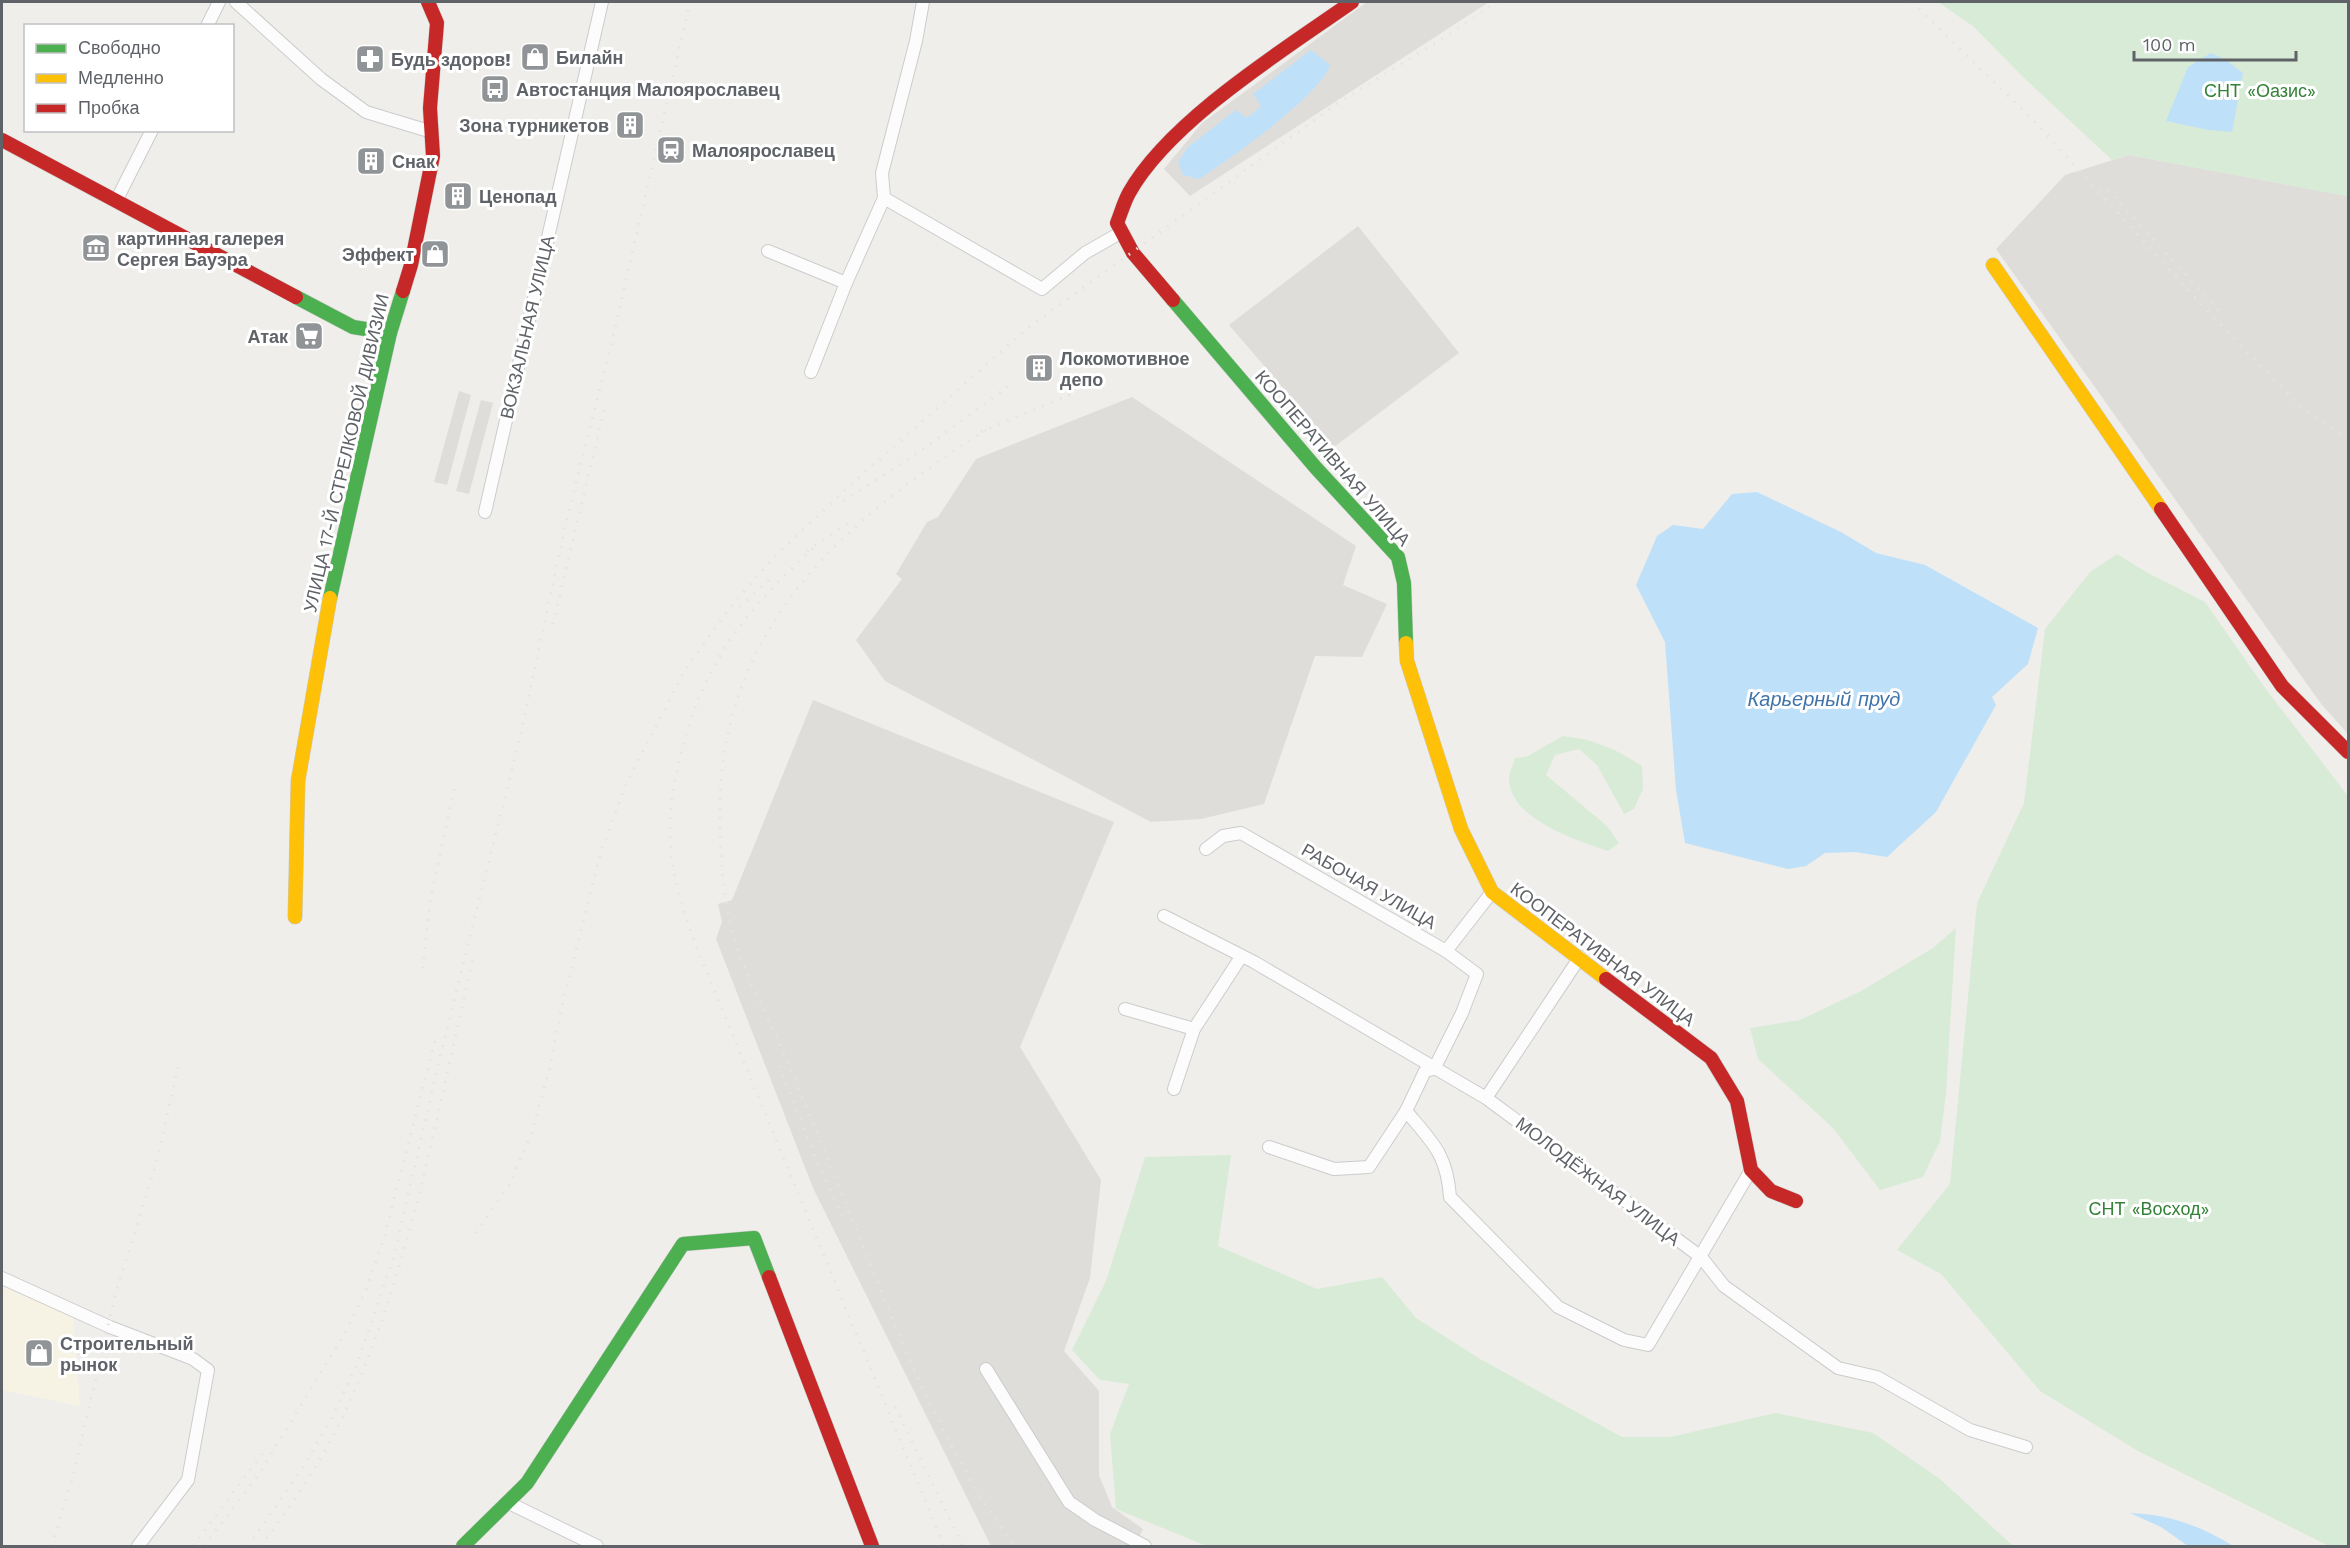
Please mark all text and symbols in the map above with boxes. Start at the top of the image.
legend [24,24,234,132]
scale bar [2134,24,2296,62]
text: 100 m [2143,34,2196,55]
text: Свободно [78,37,161,58]
shop icon: Билайн [519,41,551,73]
pharmacy icon: Будь здоров! [354,43,386,75]
place label: Билайн [556,47,623,68]
place label: Будь здоров! [391,49,511,70]
text: Медленно [78,67,164,88]
bus stop icon: Автостанция Малоярославец [479,73,511,105]
place label: Автостанция Малоярославец [516,79,779,100]
park label: СНТ «Оазис» [2204,80,2316,101]
text: Пробка [78,97,141,118]
building icon: Зона турникетов [614,109,646,141]
place label: Зона турникетов [459,115,609,136]
station icon: Малоярославец [655,134,687,166]
place label: Малоярославец [692,140,835,161]
building icon: Снак [355,145,387,177]
place label: Снак [392,151,436,172]
building icon: Ценопад [442,180,474,212]
place label: Ценопад [479,186,557,207]
place label: картинная галерея Сергея Бауэра [117,228,284,270]
museum icon: картинная галерея Сергея Бауэра [80,232,112,264]
street label: ВОКЗАЛЬНАЯ УЛИЦА [496,233,558,421]
shop icon: Эффект [419,238,451,270]
place label: Эффект [342,244,414,265]
street label: УЛИЦА 17-Й СТРЕЛКОВОЙ ДИВИЗИИ [299,292,393,614]
supermarket icon: Атак [293,320,325,352]
place label: Атак [247,326,289,347]
place label: Локомотивное депо [1060,348,1190,390]
building icon: Локомотивное депо [1023,352,1055,384]
street label: КООПЕРАТИВНАЯ УЛИЦА [1251,366,1415,550]
water label: Карьерный пруд [1748,687,1900,711]
street label: РАБОЧАЯ УЛИЦА [1298,839,1440,933]
street label: КООПЕРАТИВНАЯ УЛИЦА [1507,878,1699,1030]
street label: МОЛОДЁЖНАЯ УЛИЦА [1512,1112,1684,1250]
park label: СНТ «Восход» [2089,1198,2209,1219]
place label: Строительный рынок [60,1333,194,1375]
shop icon: Строительный рынок [23,1337,55,1369]

